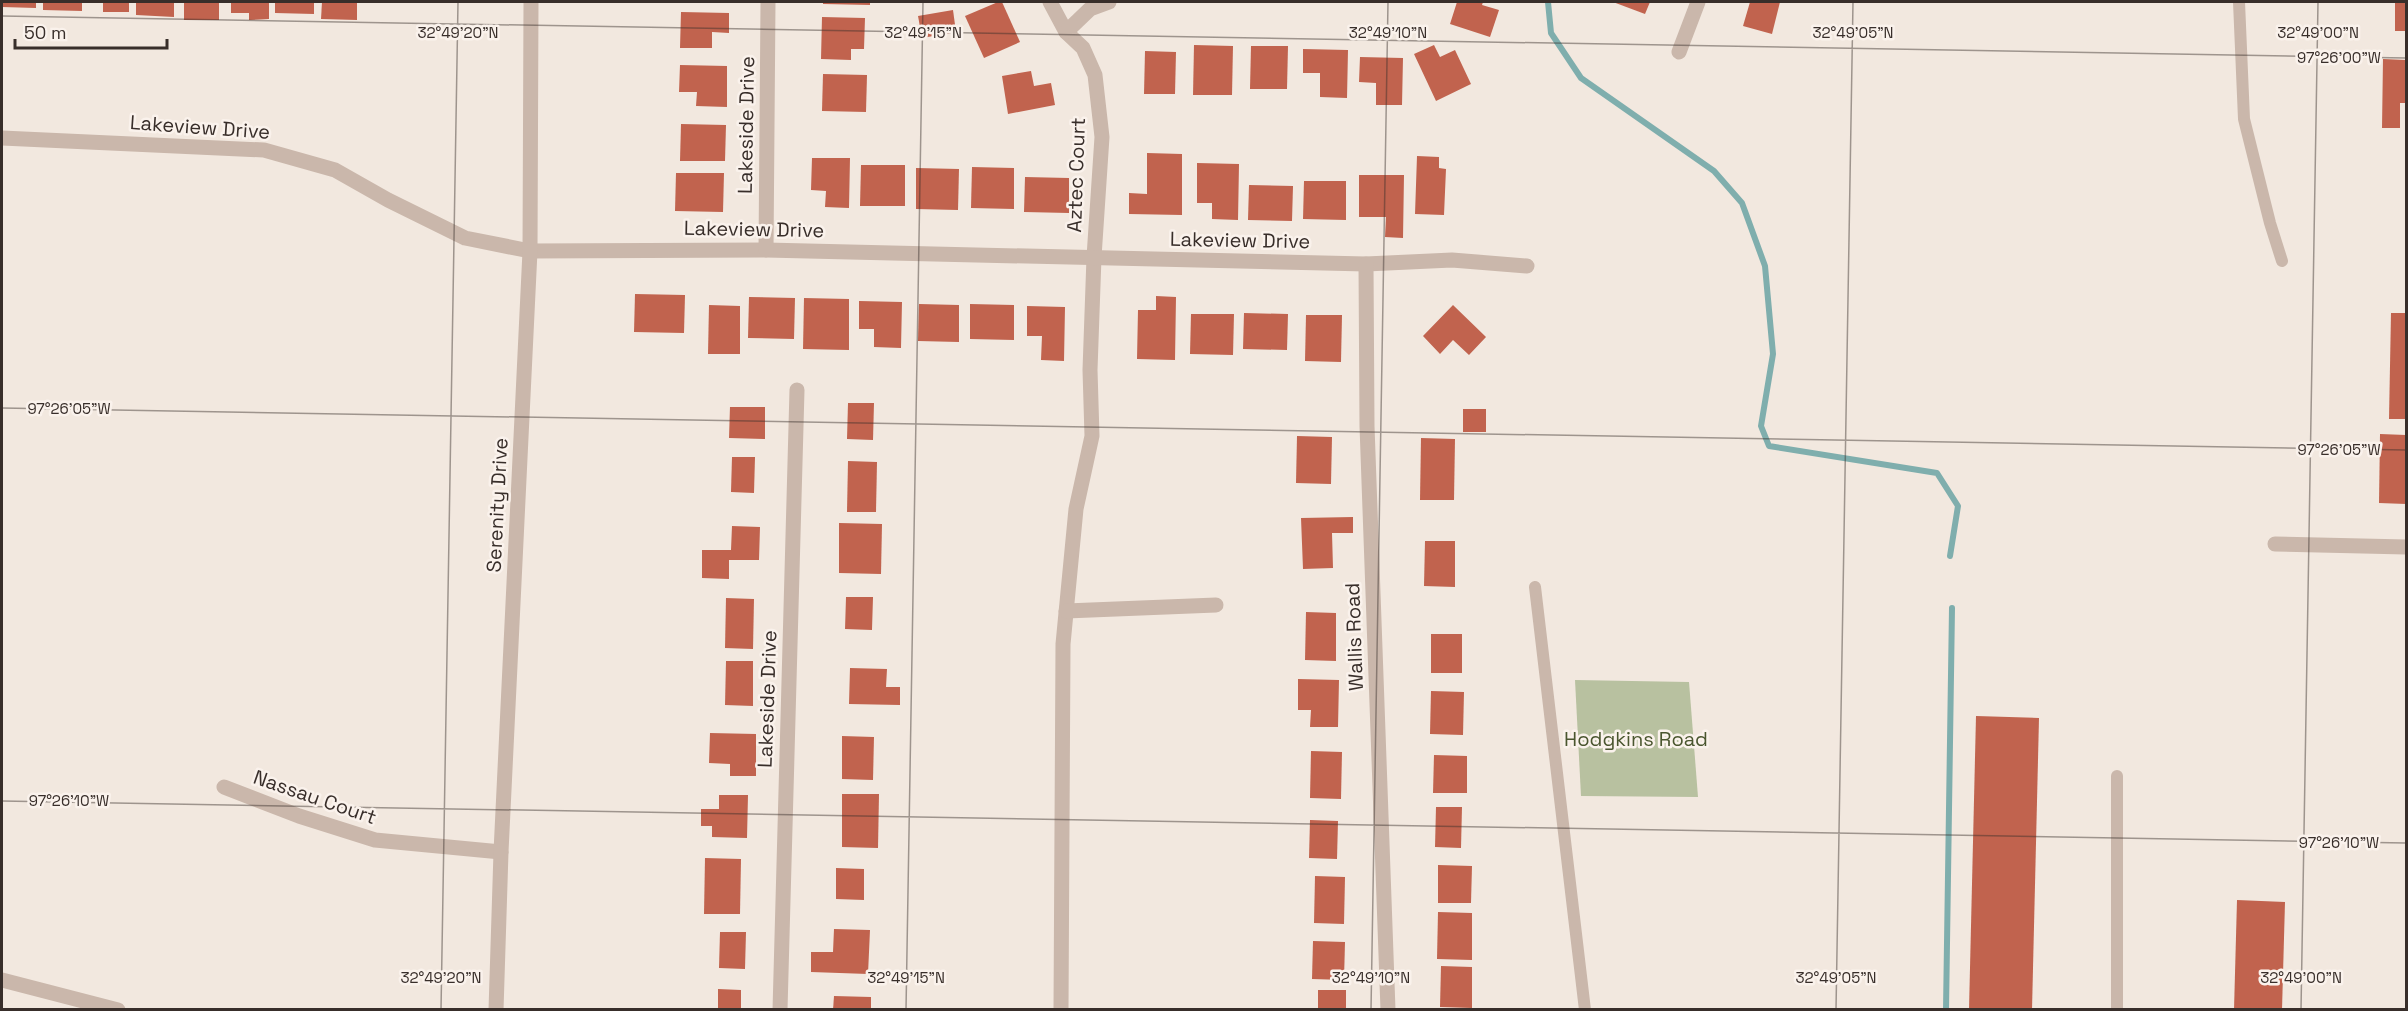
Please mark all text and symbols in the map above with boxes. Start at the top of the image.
scale bar [15,12,166,50]
text: 50 m [24,21,66,44]
text: 32°49'20"N [417,23,499,42]
text: 32°49'15"N [884,23,962,42]
text: 32°49'10"N [1349,23,1427,42]
text: 32°49'05"N [1812,23,1894,42]
text: 32°49'00"N [2277,23,2359,42]
text: 97°26'00"W [2297,48,2381,67]
street label: Lakeside Drive [732,56,760,194]
street label: Lakeview Drive [129,109,271,145]
street label: Aztec Court [1061,117,1091,233]
street label: Lakeview Drive [684,215,824,243]
street label: Lakeview Drive [1170,226,1310,254]
text: 97°26'05"W [27,399,111,418]
street label: Serenity Drive [480,437,514,573]
text: 97°26'05"W [2297,440,2381,459]
street label: Wallis Road [1339,582,1369,692]
street label: Lakeside Drive [752,630,782,768]
park label: Hodgkins Road [1564,726,1708,752]
street label: Nassau Court [250,764,380,830]
text: 97°26'10"W [29,791,109,810]
text: 97°26'10"W [2299,833,2379,852]
text: 32°49'20"N [400,968,482,987]
text: 32°49'15"N [867,968,945,987]
text: 32°49'10"N [1332,968,1410,987]
text: 32°49'05"N [1795,968,1877,987]
text: 32°49'00"N [2260,968,2342,987]

